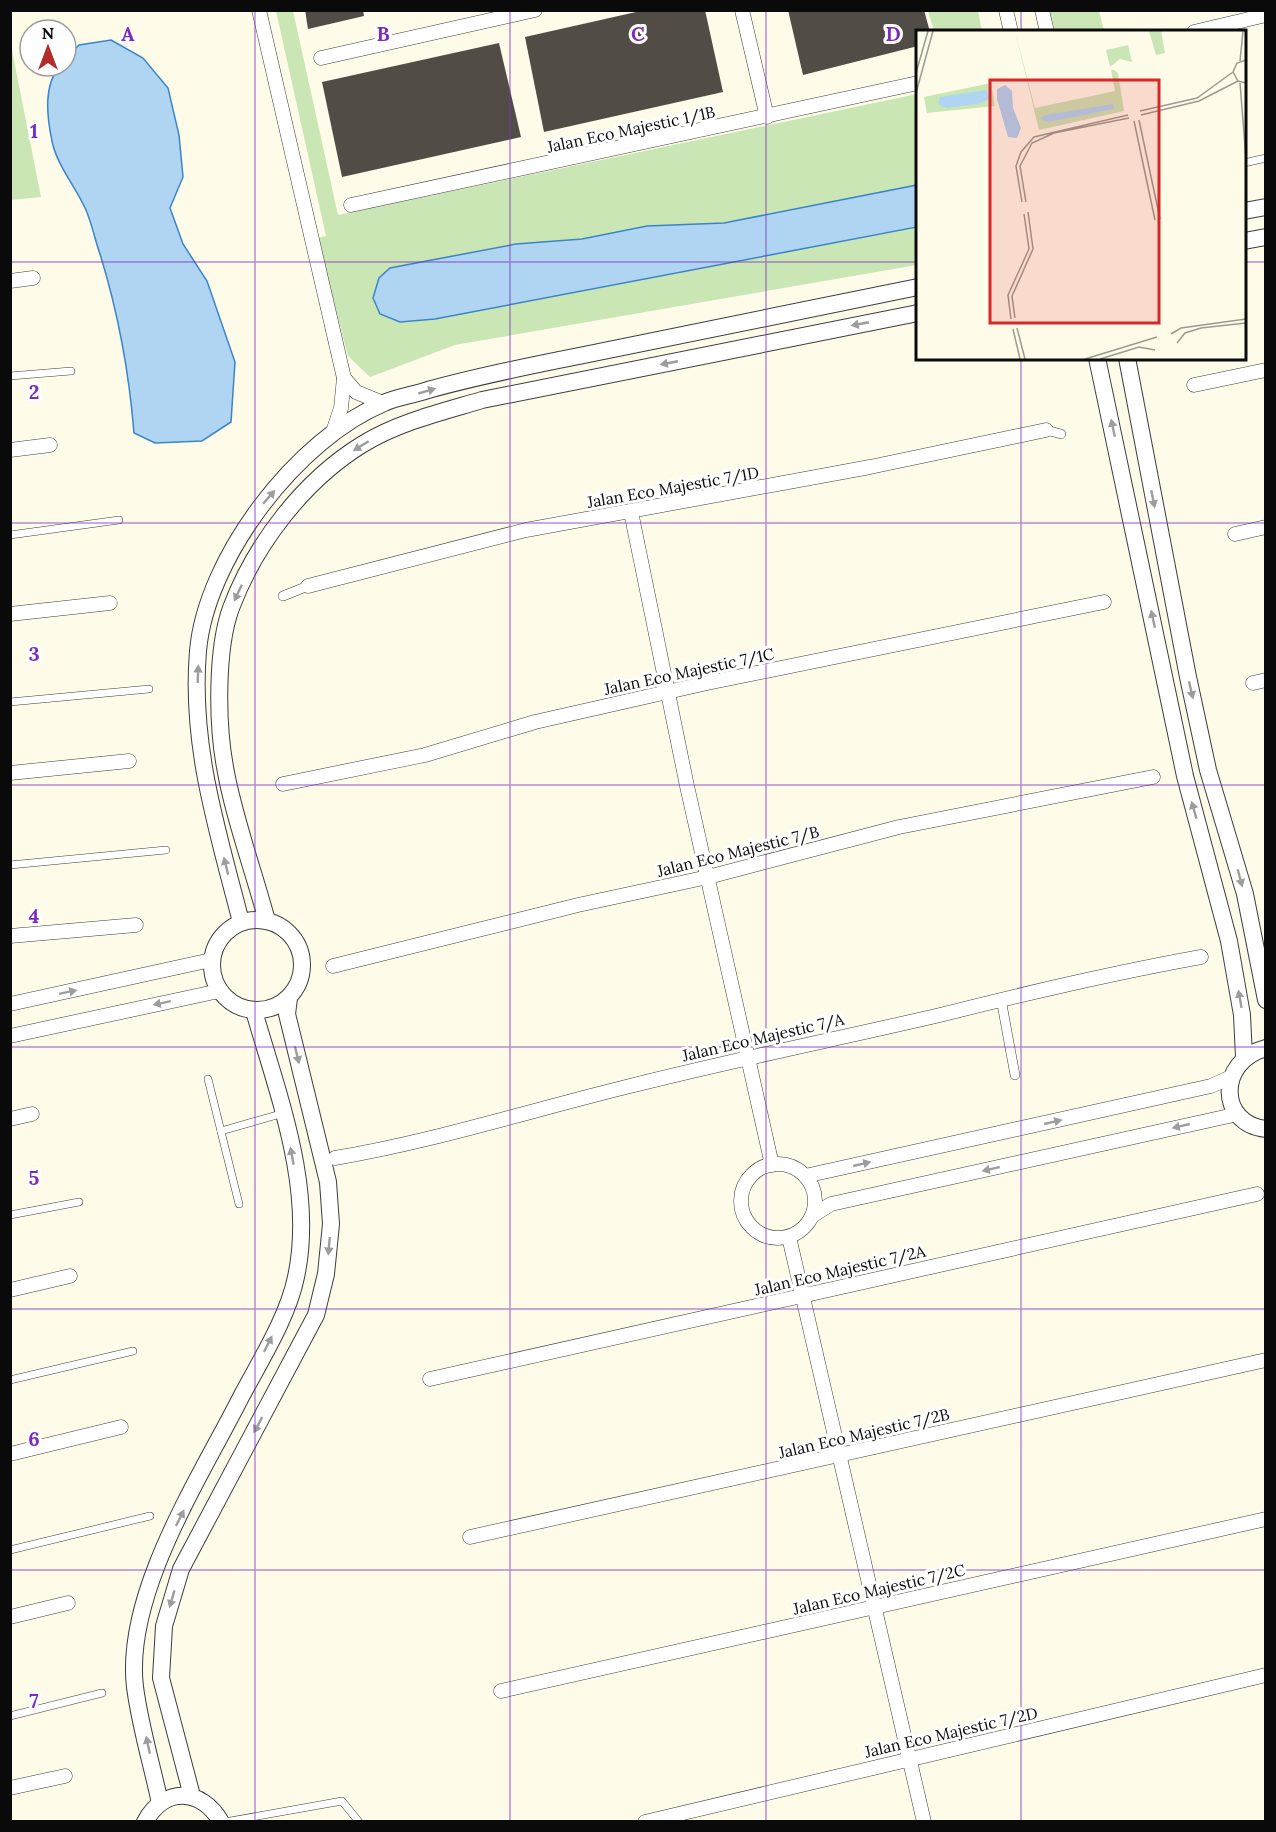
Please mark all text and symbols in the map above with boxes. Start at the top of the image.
north arrow [18,18,78,78]
text: A [121,21,135,46]
text: B [376,21,390,46]
text: C [631,21,645,46]
text: D [885,21,901,46]
text: N [42,23,54,43]
inset map [916,30,1246,360]
street label: Jalan Eco Majestic 1/1B [544,101,717,158]
text: 1 [30,118,38,143]
one-way arrow [850,320,869,329]
one-way arrow [659,359,678,368]
text: 2 [29,379,39,404]
one-way arrow [418,386,436,395]
one-way arrow [1108,419,1117,438]
one-way arrow [353,441,369,452]
street label: Jalan Eco Majestic 7/1D [585,462,761,513]
one-way arrow [1149,489,1158,508]
one-way arrow [262,490,275,505]
one-way arrow [233,585,242,602]
one-way arrow [1148,609,1157,628]
text: 3 [28,641,40,666]
street label: Jalan Eco Majestic 7/1C [601,643,776,700]
one-way arrow [193,664,202,683]
one-way arrow [1186,681,1196,699]
one-way arrow [1189,801,1198,819]
street label: Jalan Eco Majestic 7/B [654,821,821,882]
one-way arrow [221,857,231,875]
one-way arrow [1236,869,1246,888]
text: 4 [29,903,40,928]
one-way arrow [58,986,77,996]
one-way arrow [1235,989,1244,1008]
one-way arrow [153,999,171,1009]
street label: Jalan Eco Majestic 7/A [679,1008,847,1067]
one-way arrow [292,1045,302,1064]
one-way arrow [1044,1116,1062,1126]
one-way arrow [1172,1122,1190,1132]
one-way arrow [287,1146,296,1165]
one-way arrow [853,1159,872,1168]
text: 5 [29,1165,40,1190]
one-way arrow [981,1165,1000,1174]
one-way arrow [324,1236,334,1255]
street label: Jalan Eco Majestic 7/2A [752,1240,929,1301]
one-way arrow [263,1336,273,1353]
street label: Jalan Eco Majestic 7/2B [776,1404,952,1464]
one-way arrow [253,1417,263,1434]
text: 6 [28,1426,40,1451]
one-way arrow [174,1509,184,1527]
street label: Jalan Eco Majestic 7/2C [790,1559,967,1620]
one-way arrow [167,1591,176,1609]
text: 7 [29,1688,39,1713]
street label: Jalan Eco Majestic 7/2D [862,1702,1040,1763]
one-way arrow [142,1736,152,1755]

